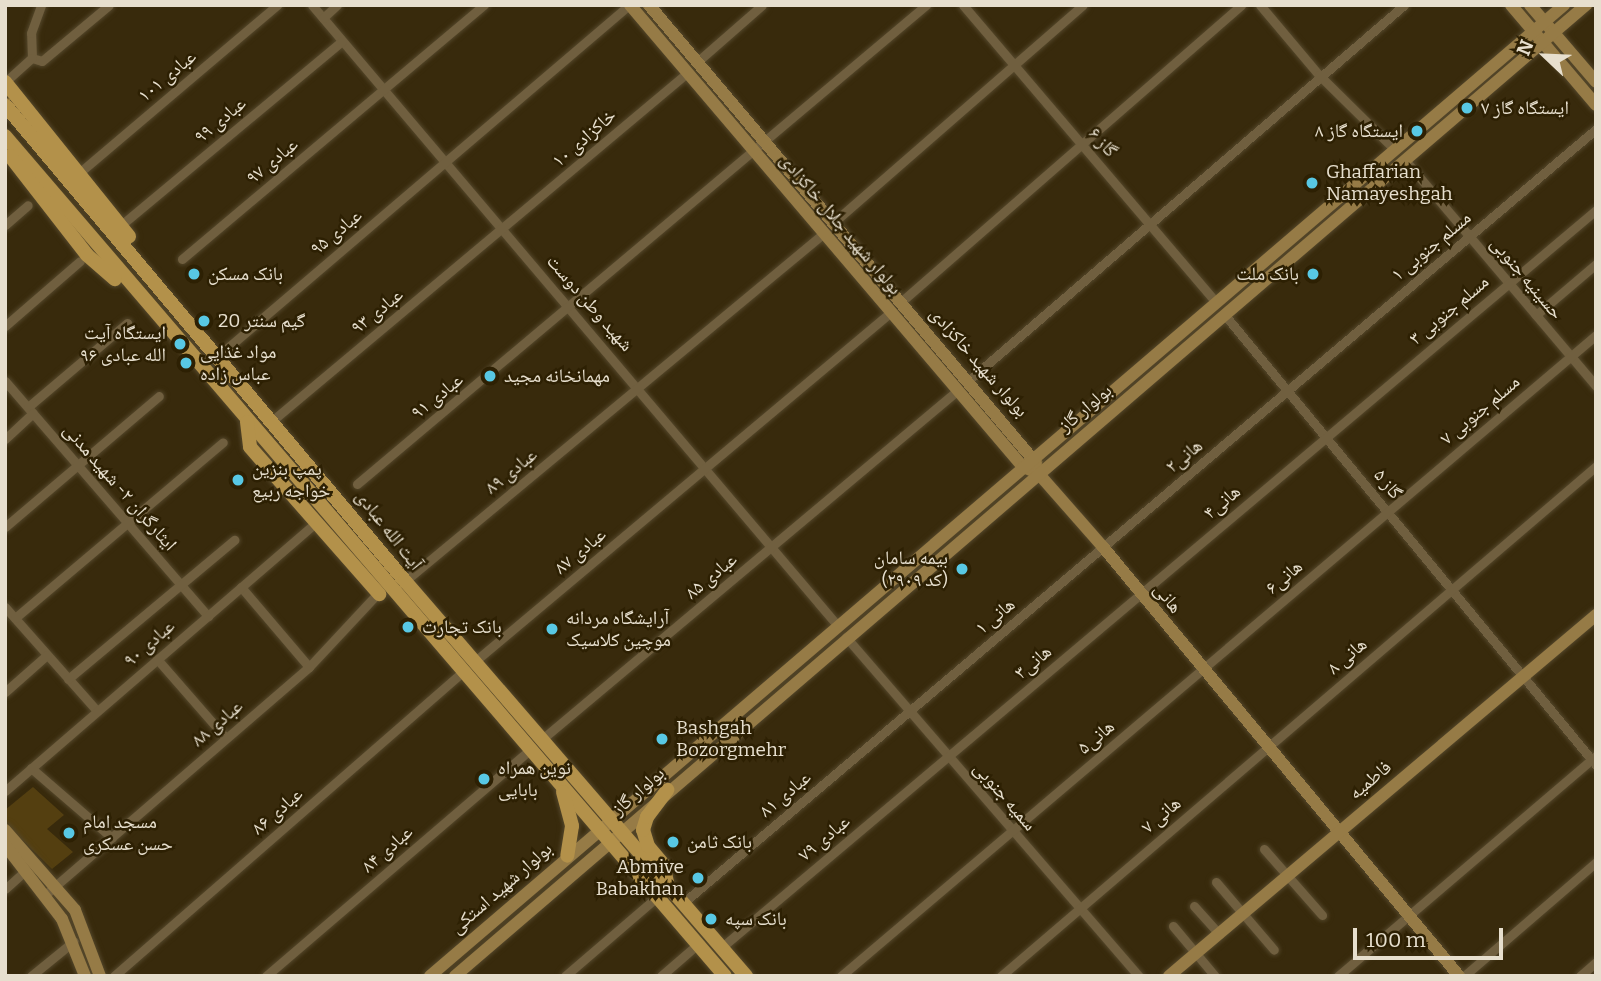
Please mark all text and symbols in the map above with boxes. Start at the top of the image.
north arrow [1510,21,1580,91]
text: N [1512,36,1539,59]
street label: عبادی ۱۰۱ [133,45,201,107]
street label: عبادی ۹۹ [190,92,250,148]
place label: ایستگاه گاز ۷ [1481,97,1569,119]
marker: ایستگاه گاز ۷ [1459,100,1475,116]
street label: خاکزادی ۱۰ [547,104,621,172]
place label: ایستگاه گاز ۸ [1315,120,1403,142]
street label: گاز ۶ [1084,122,1122,162]
marker: ایستگاه گاز ۸ [1409,123,1425,139]
street label: عبادی ۹۷ [242,133,302,189]
street label: بولوار شهید جلال خاکزادی [775,149,907,299]
place label: Ghaffarian Namayeshgah [1326,161,1453,205]
marker: Ghaffarian Namayeshgah [1304,175,1320,191]
street label: عبادی ۹۵ [306,204,366,260]
street label: ۱ مسلم جنوبی [1387,206,1475,286]
street label: حسینیه جنوبی [1486,232,1568,324]
street label: شهید وطن دوست [542,250,638,356]
place label: بانک مسکن [208,263,283,285]
place label: بانک ملت [1236,263,1299,285]
marker: بانک مسکن [186,266,202,282]
marker: بانک ملت [1305,266,1321,282]
street label: مسلم جنوبی ۳ [1405,270,1493,350]
street label: عبادی ۹۳ [346,283,408,339]
street label: بولوار شهید خاکزادی [925,302,1033,422]
place label: گیم سنتر 20 [218,310,305,332]
marker: گیم سنتر 20 [196,313,212,329]
place label: ایستگاه آیت الله عبادی ۹۶ [80,322,166,366]
marker: ایستگاه آیت الله عبادی ۹۶ [172,336,188,352]
place label: مواد غذایی عباس زاده [200,341,276,385]
marker: مواد غذایی عباس زاده [178,355,194,371]
place label: مهمانخانه مجید [504,365,610,387]
street label: عبادی ۹۱ [406,368,468,424]
marker: مهمانخانه مجید [482,368,498,384]
street label: مسلم جنوبی ۷ [1436,370,1524,450]
street label: بولوار گاز [1054,379,1116,437]
street label: ایثارگران ۲- شهید مدنی [58,419,182,555]
street label: هانی۲ [1161,434,1207,478]
street label: عبادی ۸۹ [480,443,542,499]
place label: پمپ بنزین خواجه ربیع [252,458,330,502]
street label: گاز ۵ [1369,464,1407,504]
marker: پمپ بنزین خواجه ربیع [230,472,246,488]
street label: هانی۴ [1199,480,1245,524]
street label: آیت الله عبادی [351,485,427,575]
street label: عبادی ۸۷ [550,523,610,579]
place label: بیمه سامان (کد ۲۹۰۹) [874,547,948,591]
street label: عبادی ۸۵ [681,548,741,604]
street label: هانی۶ [1261,555,1307,599]
marker: بیمه سامان (کد ۲۹۰۹) [954,561,970,577]
street label: هانی [1149,578,1187,618]
street label: هانی ۱ [970,593,1020,639]
place label: آرایشگاه مردانه موچین کلاسیک [566,607,671,651]
street label: عبادی ۹۰ [119,615,179,671]
place label: بانک تجارت [422,616,502,638]
marker: بانک تجارت [400,619,416,635]
marker: آرایشگاه مردانه موچین کلاسیک [544,621,560,637]
street label: هانی ۸ [1323,633,1371,679]
street label: هانی۳ [1010,640,1056,684]
street label: عبادی ۸۸ [187,695,247,751]
street label: هانی۵ [1073,715,1119,759]
place label: Bashgah Bozorgmehr [676,717,786,761]
marker: Bashgah Bozorgmehr [654,731,670,747]
street label: فاطمیه [1344,756,1396,804]
place label: نوین همراه بابایی [498,757,571,801]
street label: سمیه جنوبی [969,757,1041,835]
street label: بولوار گاز [607,762,669,820]
street label: عبادی ۸۱ [755,766,815,822]
marker: نوین همراه بابایی [476,771,492,787]
street label: عبادی ۸۶ [247,783,307,839]
street label: هانی ۷ [1137,792,1185,838]
street label: عبادی ۷۹ [794,810,854,866]
place label: مسجد امام حسن عسکری [83,811,173,855]
street label: عبادی ۸۴ [357,821,417,877]
marker: مسجد امام حسن عسکری [61,825,77,841]
place label: بانک ثامن [687,831,752,853]
marker: بانک ثامن [665,834,681,850]
street label: بولوار شهید استکی [445,838,557,938]
place label: Abmive Babakhan [596,856,684,900]
marker: Abmive Babakhan [690,870,706,886]
place label: بانک سپه [725,908,787,930]
marker: بانک سپه [703,911,719,927]
scale bar [1356,914,1506,958]
text: 100 m [1366,927,1426,953]

